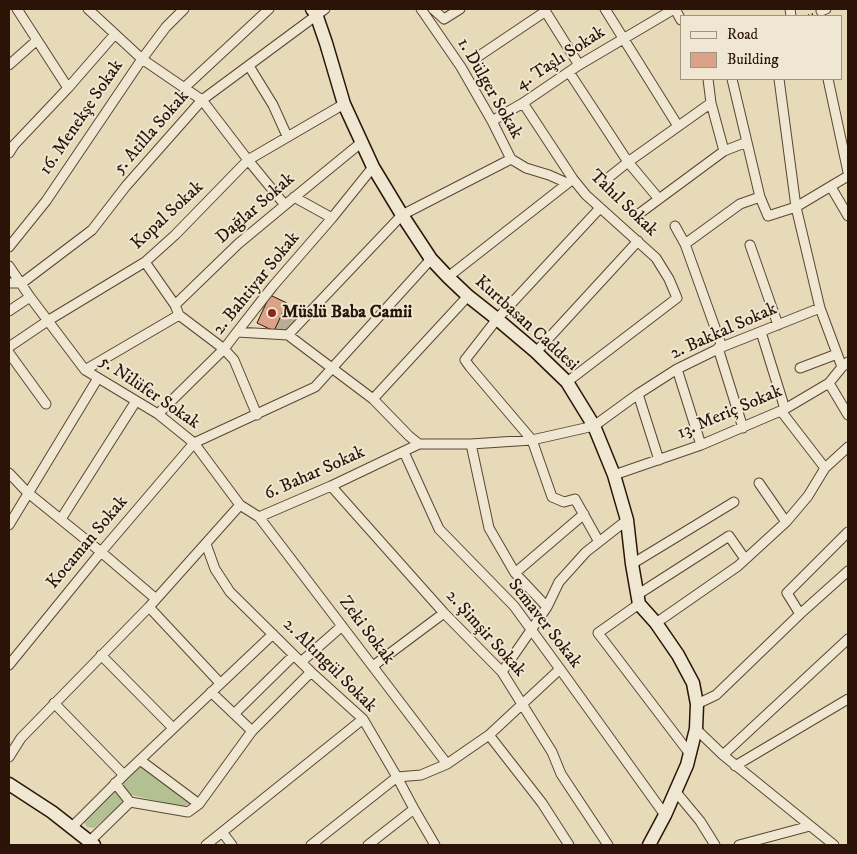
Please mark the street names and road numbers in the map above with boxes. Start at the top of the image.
street label: 4. Taşlı Sokak [512,22,610,96]
street label: 1. Dülger Sokak [451,35,527,143]
street label: 16. Menekşe Sokak [35,56,129,180]
street label: 5. Atilla Sokak [110,87,194,179]
street label: Tahıl Sokak [584,166,662,242]
street label: Dağlar Sokak [212,169,300,249]
street label: Kopal Sokak [127,177,209,255]
street label: 2. Bahtiyar Sokak [209,228,305,340]
street label: Kurtbasan Caddesi [470,272,582,376]
street label: 2. Bakkal Sokak [667,299,781,365]
street label: 5. Nilüfer Sokak [95,351,203,435]
street label: 13. Meriç Sokak [674,381,786,445]
street label: 6. Bahar Sokak [261,442,369,506]
street label: Kocaman Sokak [43,492,133,594]
street label: Semaver Sokak [502,575,586,673]
street label: 2. Şimşir Sokak [440,586,530,682]
street label: Zeki Sokak [333,593,399,669]
street label: 2. Altıngül Sokak [277,614,381,718]

